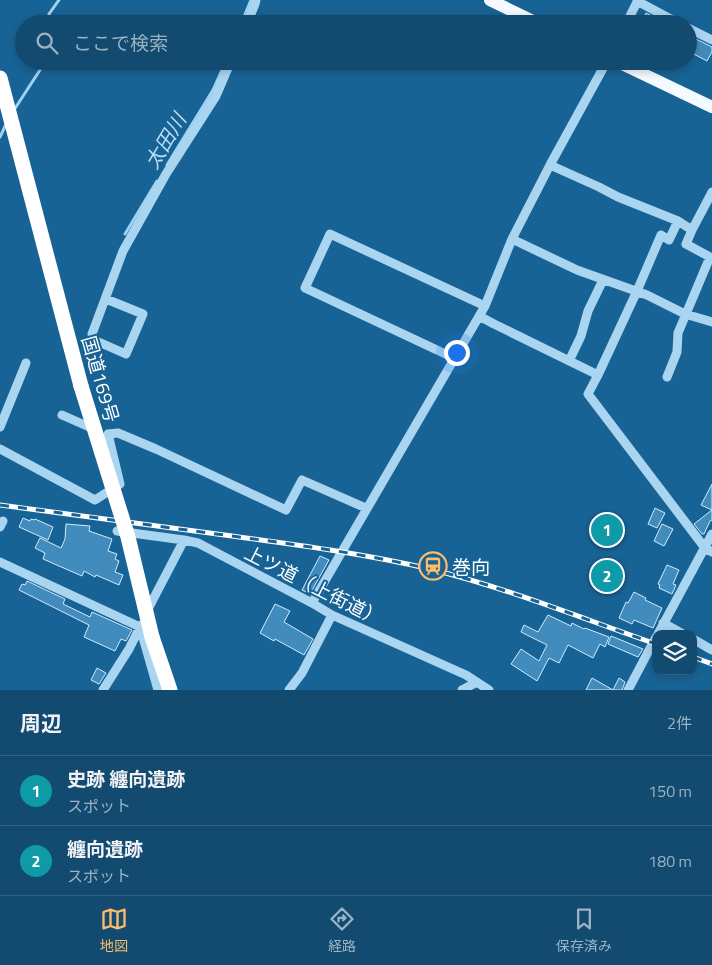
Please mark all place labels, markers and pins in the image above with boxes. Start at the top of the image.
pin: 1 [591,511,623,549]
station icon: 巻向 [418,551,448,581]
place label: 巻向 [452,552,490,581]
pin: 2 [591,557,623,595]

